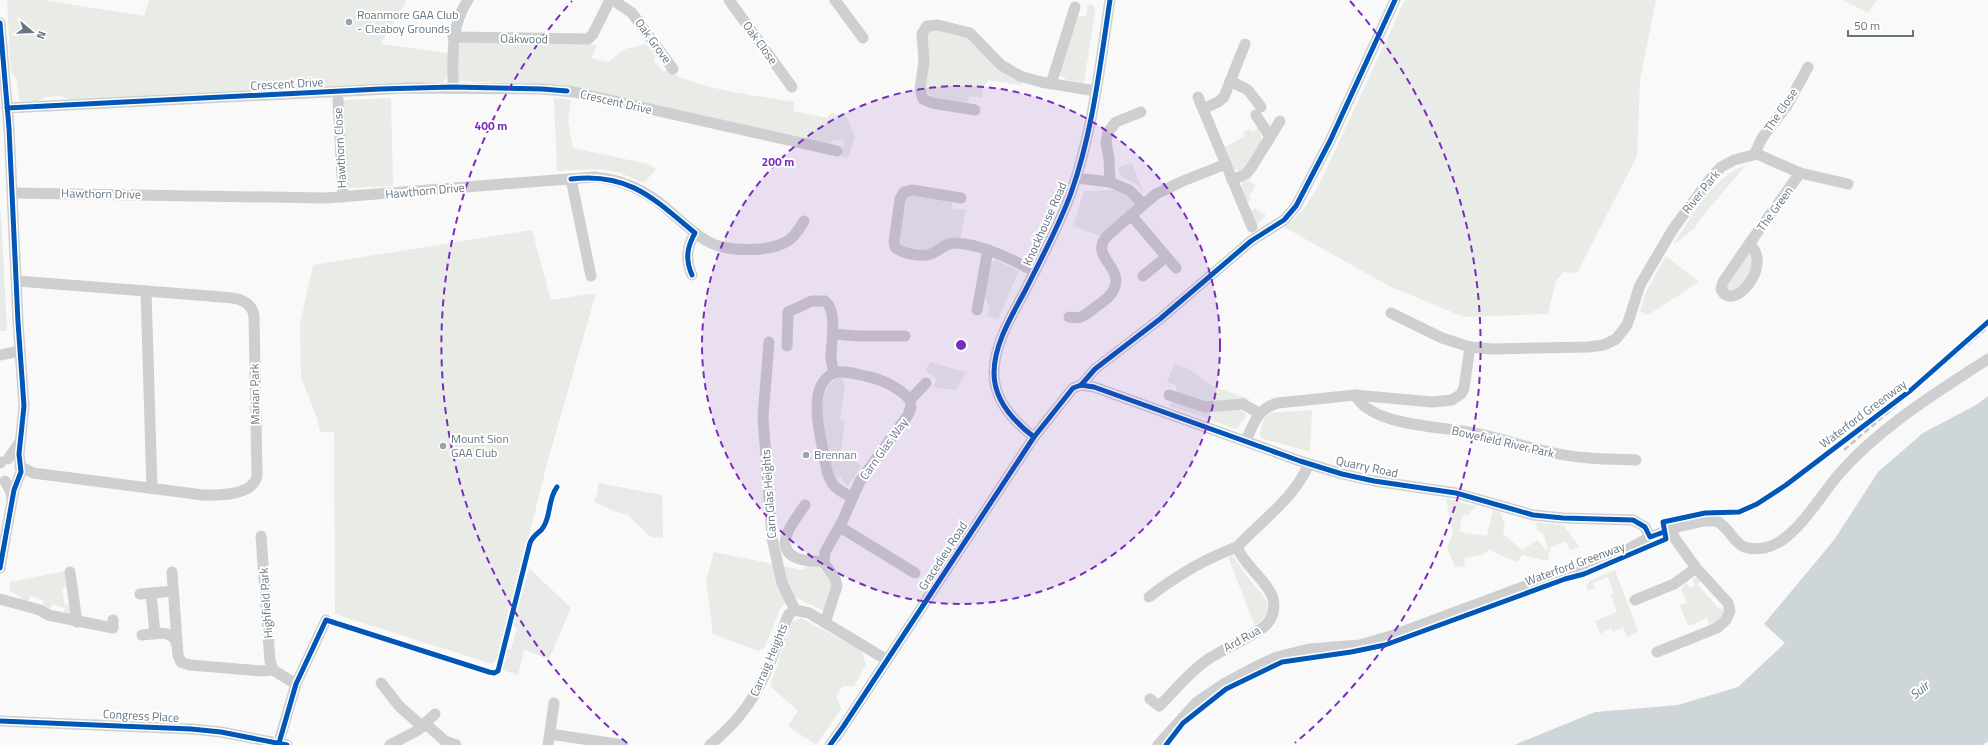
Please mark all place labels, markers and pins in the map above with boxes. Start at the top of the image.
place label: Roanmore GAA Club - Cleaboy Grounds [357,5,459,38]
marker: Roanmore GAA Club - Cleaboy Grounds [344,17,354,27]
centre of rings [954,338,968,352]
place label: Mount Sion GAA Club [451,429,509,462]
marker: Mount Sion GAA Club [438,441,448,451]
place label: Brennan [814,445,857,464]
marker: Brennan [801,450,811,460]

